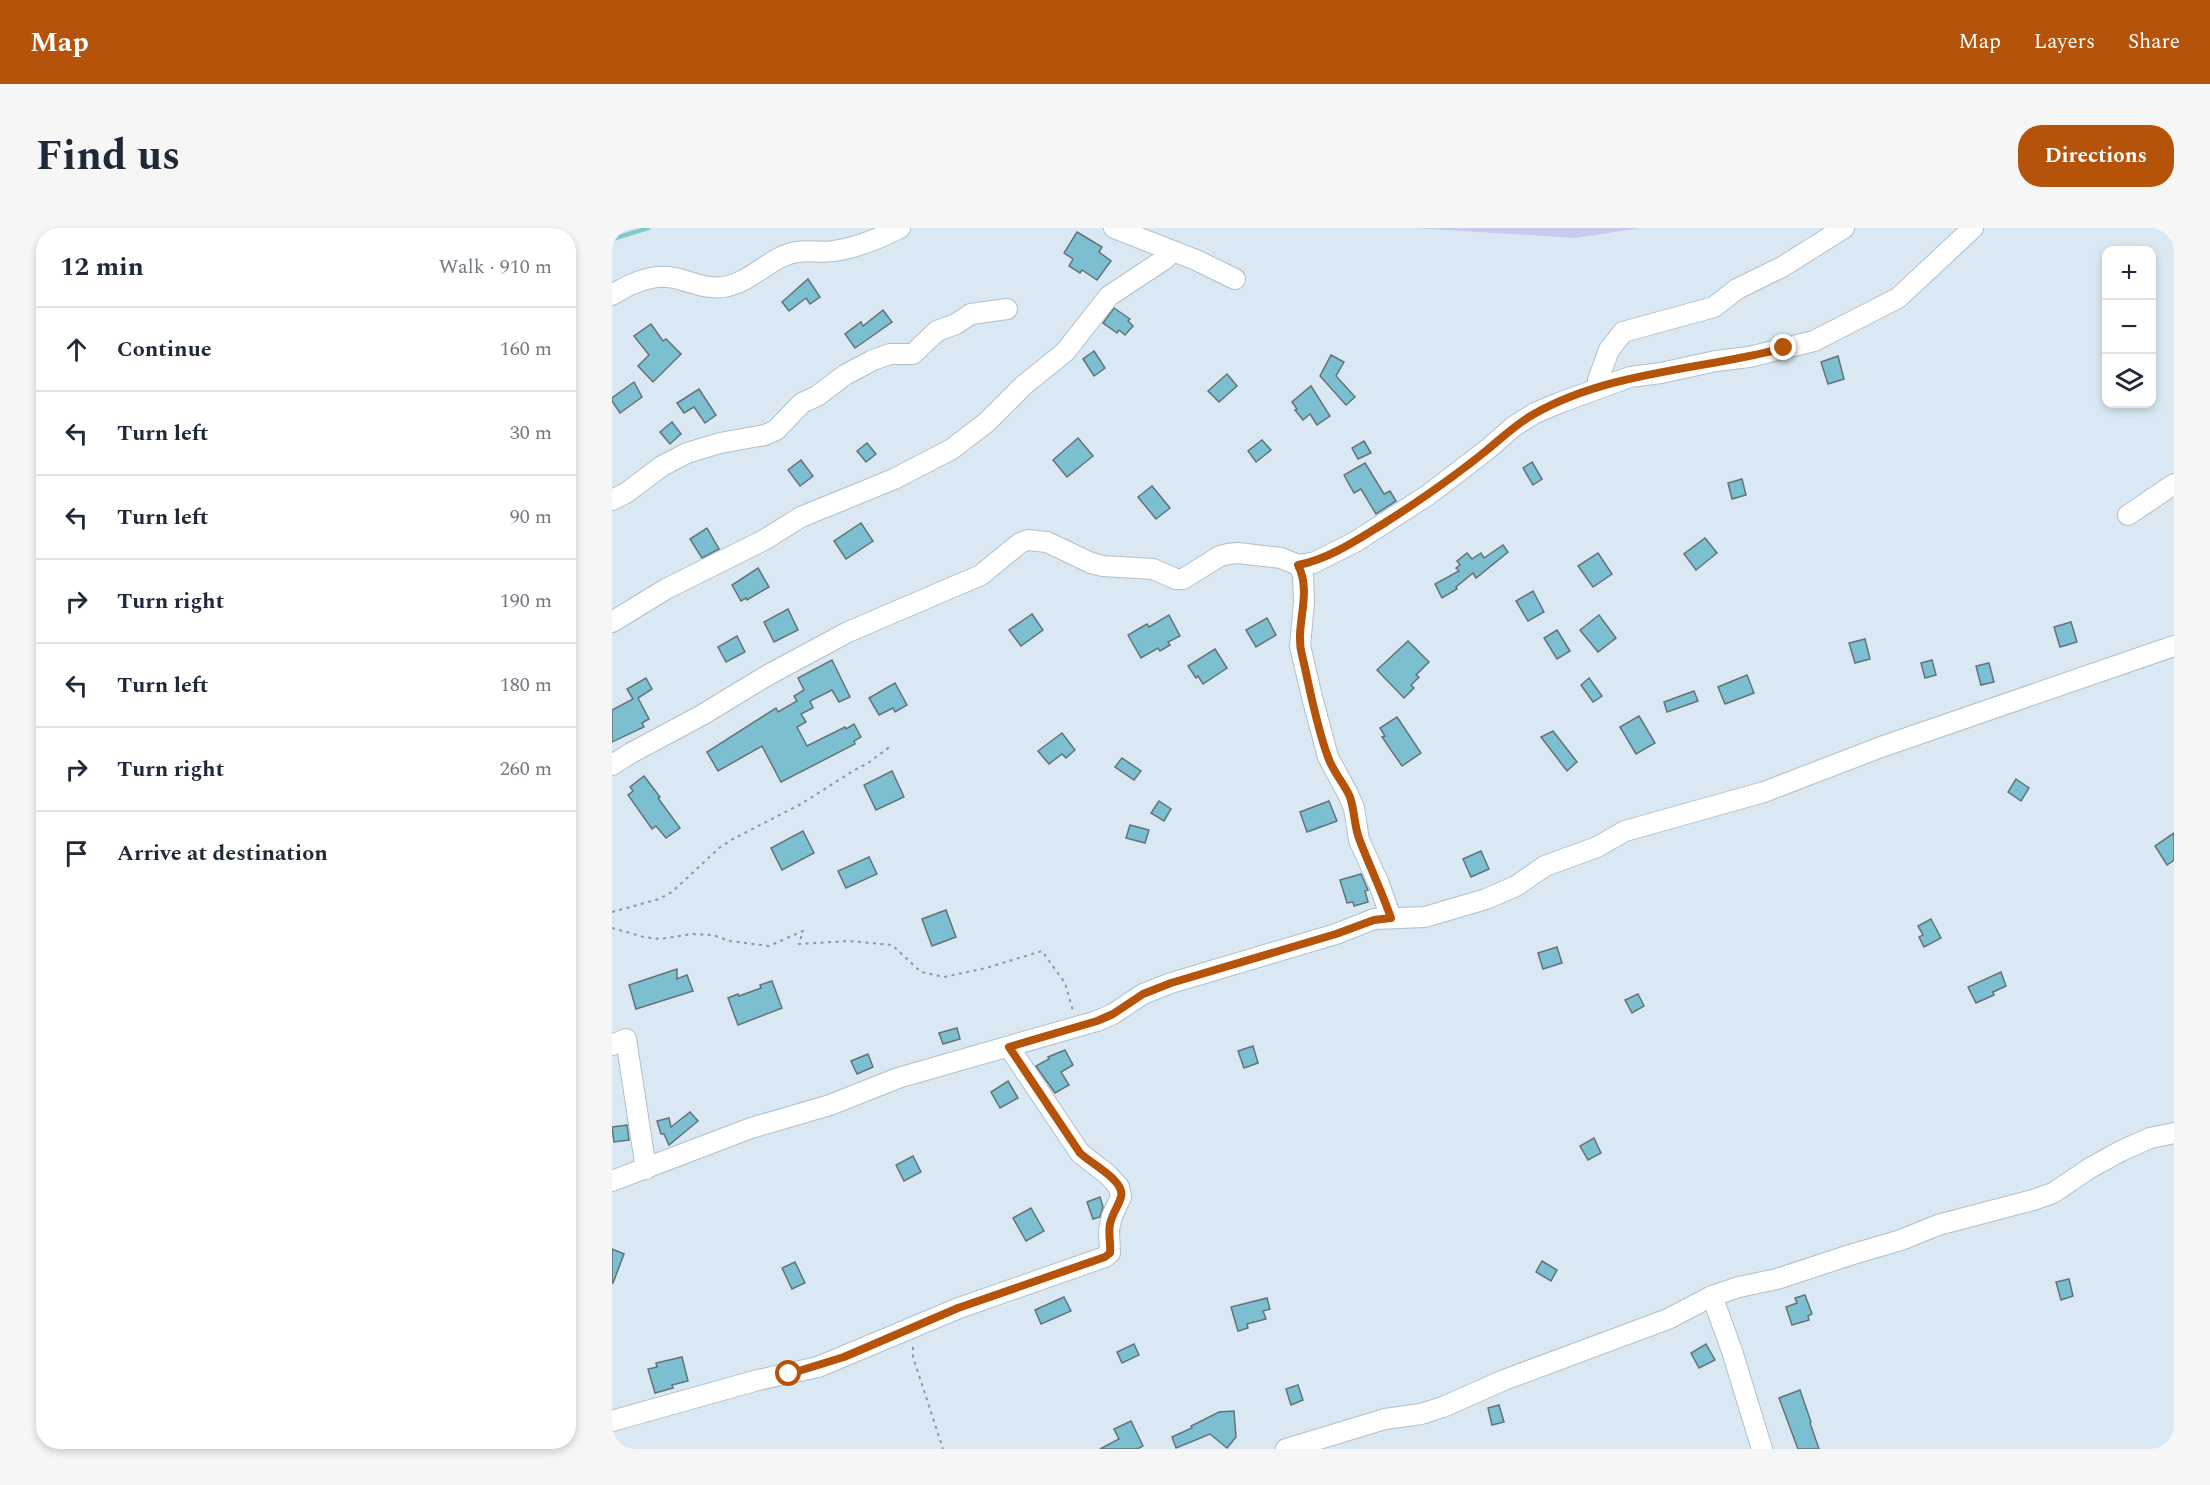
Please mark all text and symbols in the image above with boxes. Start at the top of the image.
text: Map [30,21,89,64]
text: Map [1959,26,2001,58]
text: Layers [2034,26,2095,58]
text: Share [2128,26,2180,58]
text: Find us [36,125,180,188]
button: Directions [2018,125,2174,187]
map controls [2102,246,2156,408]
button: + [2102,246,2156,300]
text: 12 min [60,247,144,287]
text: Walk · 910 m [439,252,552,282]
button: − [2102,300,2156,354]
icon: ahead [60,333,93,366]
text: Continue [117,333,212,366]
text: 160 m [500,334,552,364]
route end [1770,334,1796,360]
button: layers [2102,354,2156,408]
icon: left [60,417,93,450]
text: Turn left [117,417,209,450]
text: 30 m [510,418,552,448]
icon: left [60,501,93,534]
text: Turn left [117,501,209,534]
text: 90 m [510,502,552,532]
icon: right [60,585,93,618]
text: Turn right [117,585,224,618]
text: 190 m [500,586,552,616]
icon: left [60,669,93,702]
text: Turn left [117,669,209,702]
text: 180 m [500,670,552,700]
icon: right [60,753,93,786]
text: Turn right [117,753,224,786]
text: 260 m [500,754,552,784]
icon: arrive [60,837,93,870]
text: Arrive at destination [117,837,328,870]
route start [775,1360,801,1386]

